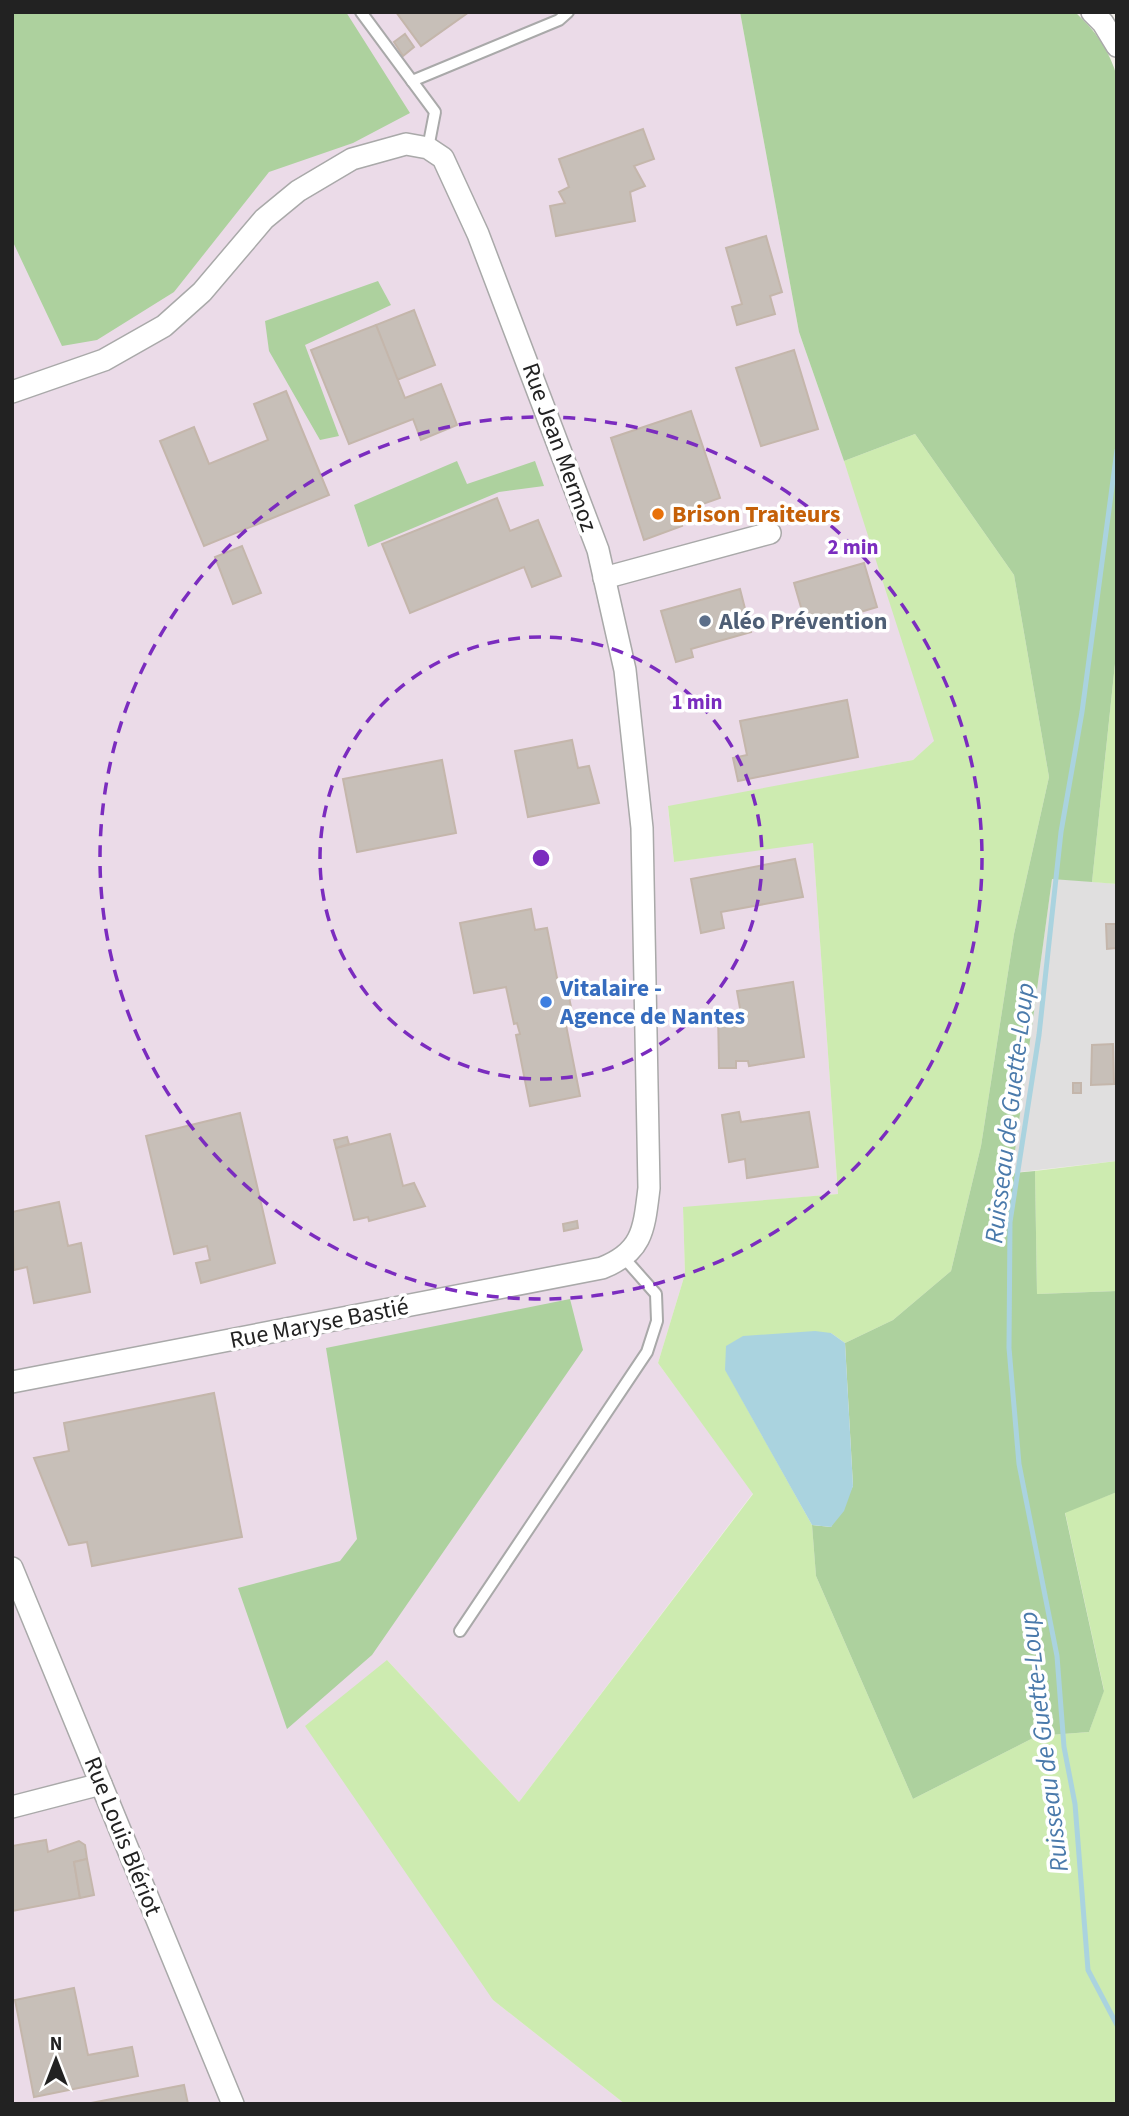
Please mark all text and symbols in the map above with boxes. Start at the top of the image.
street label: Rue Jean Mermoz [513,358,606,536]
place label: Brison Traiteurs [672,497,840,532]
marker: Brison Traiteurs [650,506,666,522]
text: 2 min [827,532,879,562]
place label: Aléo Prévention [718,604,887,639]
marker: Aléo Prévention [697,613,713,629]
text: 1 min [671,687,723,717]
centre of rings [529,846,553,870]
place label: Vitalaire - Agence de Nantes [559,971,745,1034]
water label: Ruisseau de Guette-Loup [975,981,1044,1246]
marker: Vitalaire - Agence de Nantes [538,994,554,1010]
street label: Rue Maryse Bastié [227,1289,412,1358]
water label: Ruisseau de Guette-Loup [1009,1609,1078,1874]
street label: Rue Louis Blériot [75,1751,170,1921]
north arrow [21,2025,91,2095]
text: N [50,2031,62,2058]

